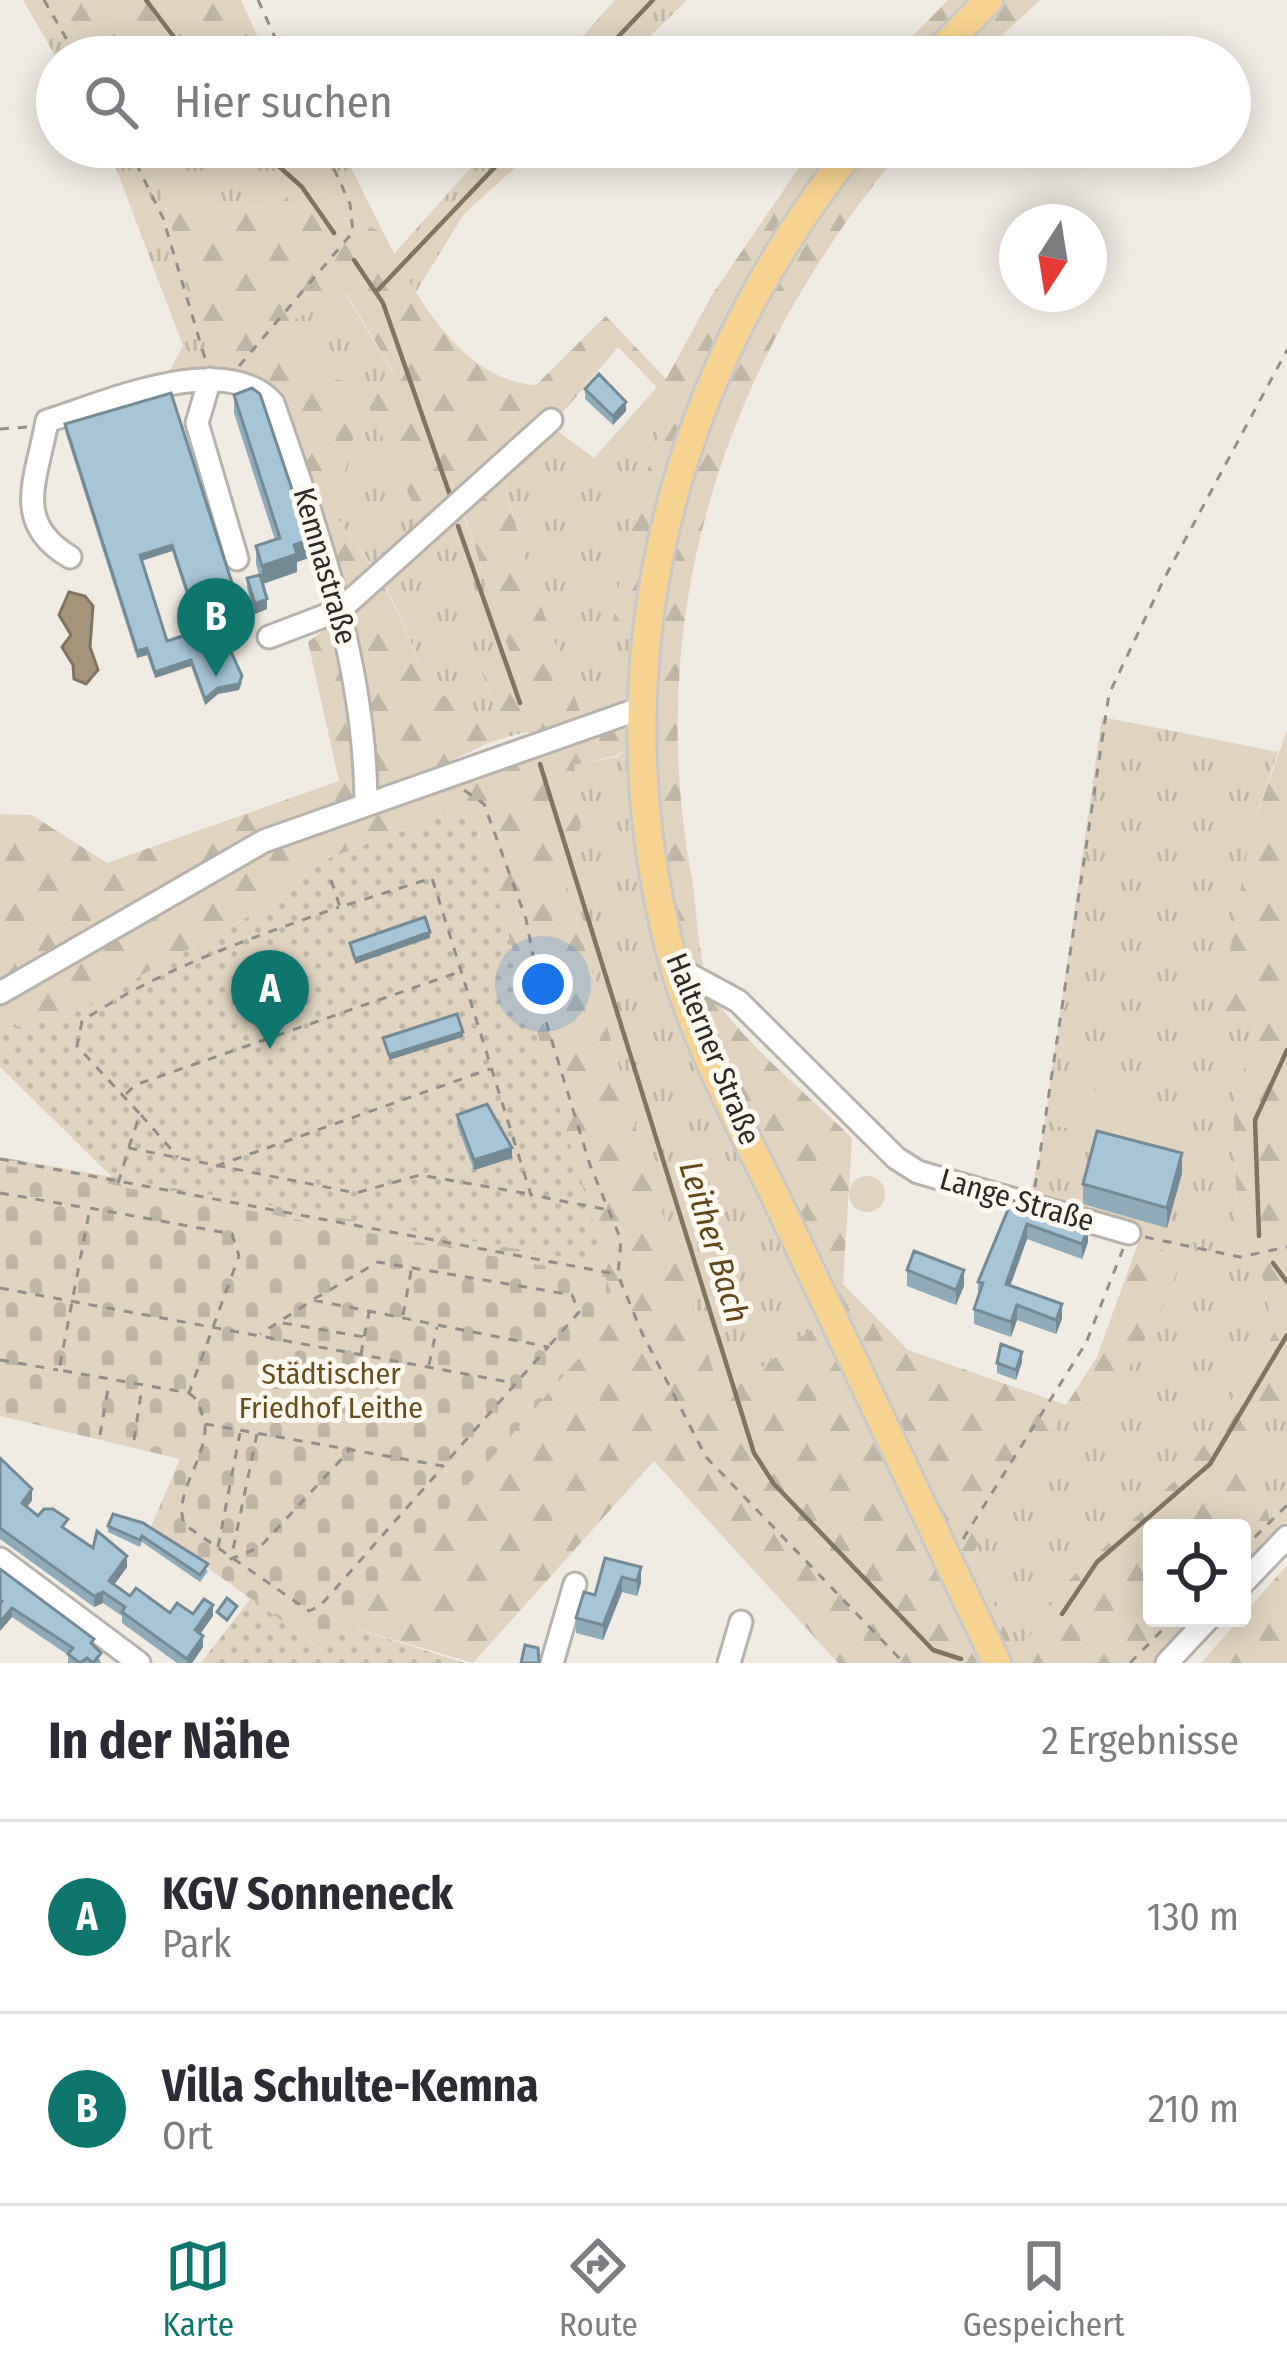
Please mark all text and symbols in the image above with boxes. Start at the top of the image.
search box [36,36,1251,168]
icon: search [78,69,144,135]
text: Hier suchen [174,75,393,129]
north arrow [999,204,1107,312]
street label: Kemnastraße [285,483,365,649]
pin: B [177,578,255,677]
street label: Halterner Straße [658,948,768,1150]
pin: A [231,950,309,1049]
your location [513,954,573,1014]
water label: Leither Bach [670,1156,758,1328]
street label: Lange Straße [936,1161,1098,1239]
park label: Städtischer Friedhof Leithe [239,1356,423,1426]
map controls [1143,1519,1251,1627]
button: locate [1143,1519,1251,1627]
text: In der Nähe [48,1710,290,1772]
text: 2 Ergebnisse [1041,1718,1239,1764]
text: KGV Sonneneck [162,1867,453,1921]
text: A [76,1894,98,1940]
text: 130 m [1147,1894,1239,1940]
text: Park [162,1921,231,1967]
text: Villa Schulte-Kemna [162,2059,539,2113]
text: B [76,2086,98,2132]
text: 210 m [1148,2086,1239,2132]
text: Ort [162,2113,213,2159]
tab: Karte [163,2233,234,2345]
tab: Route [559,2233,638,2345]
tab: Gespeichert [963,2233,1124,2345]

